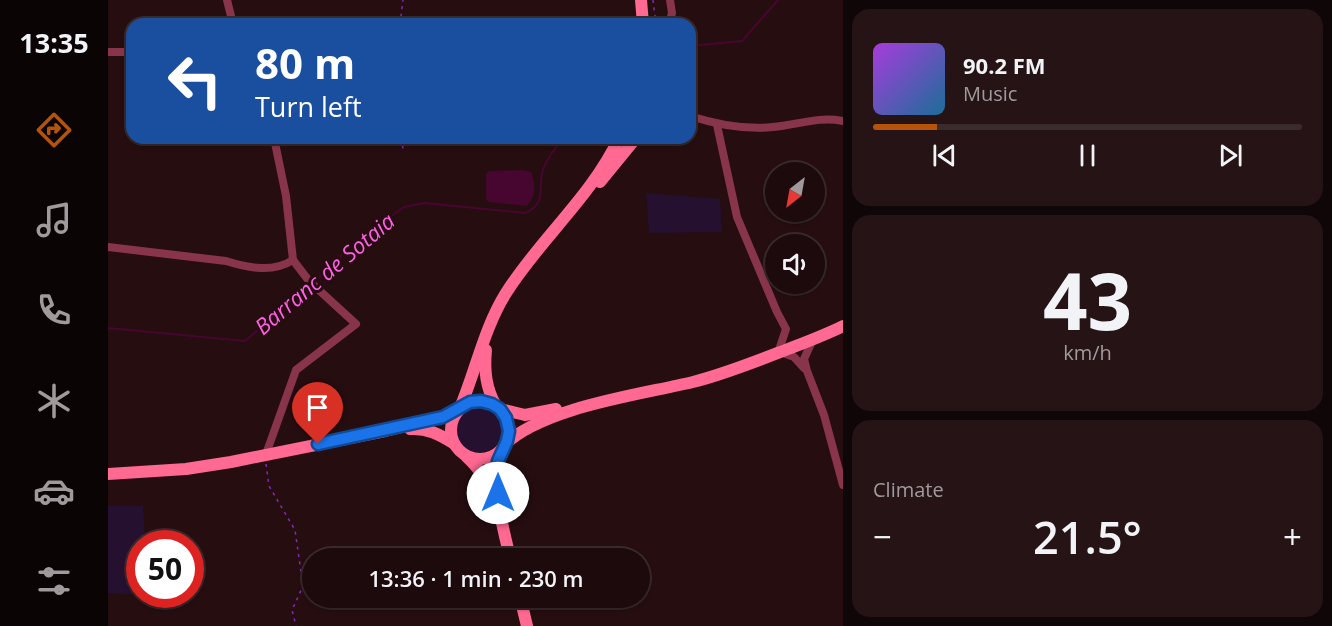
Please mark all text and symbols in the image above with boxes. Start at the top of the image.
text: 13:35 [19,24,89,61]
text: 80 m [255,34,355,91]
icon: left [156,42,234,120]
text: 90.2 FM [963,50,1046,80]
text: Music [963,80,1017,107]
text: Turn left [255,88,362,125]
icon: directions [33,109,75,151]
icon: previous [928,139,961,172]
icon: pause [1071,139,1104,172]
icon: next [1214,139,1247,172]
north arrow [765,162,825,222]
map controls [765,162,825,294]
icon: music [33,199,75,241]
water label: Barranc de Sotaia [248,205,400,341]
button: sound [765,234,825,294]
text: 43 [1043,247,1132,353]
icon: phone [33,289,75,331]
text: km/h [1063,339,1112,366]
icon: climate [33,380,75,422]
pin [292,382,343,444]
icon: arrive [301,391,334,424]
position arrow [466,461,530,525]
icon: car [33,470,75,512]
text: Climate [873,476,944,503]
text: 21.5° [1033,506,1142,567]
text: − [873,514,892,559]
text: + [1283,514,1302,559]
speed limit sign: 50 [126,530,204,608]
icon: filters [33,560,75,602]
text: 13:36 · 1 min · 230 m [368,563,584,593]

